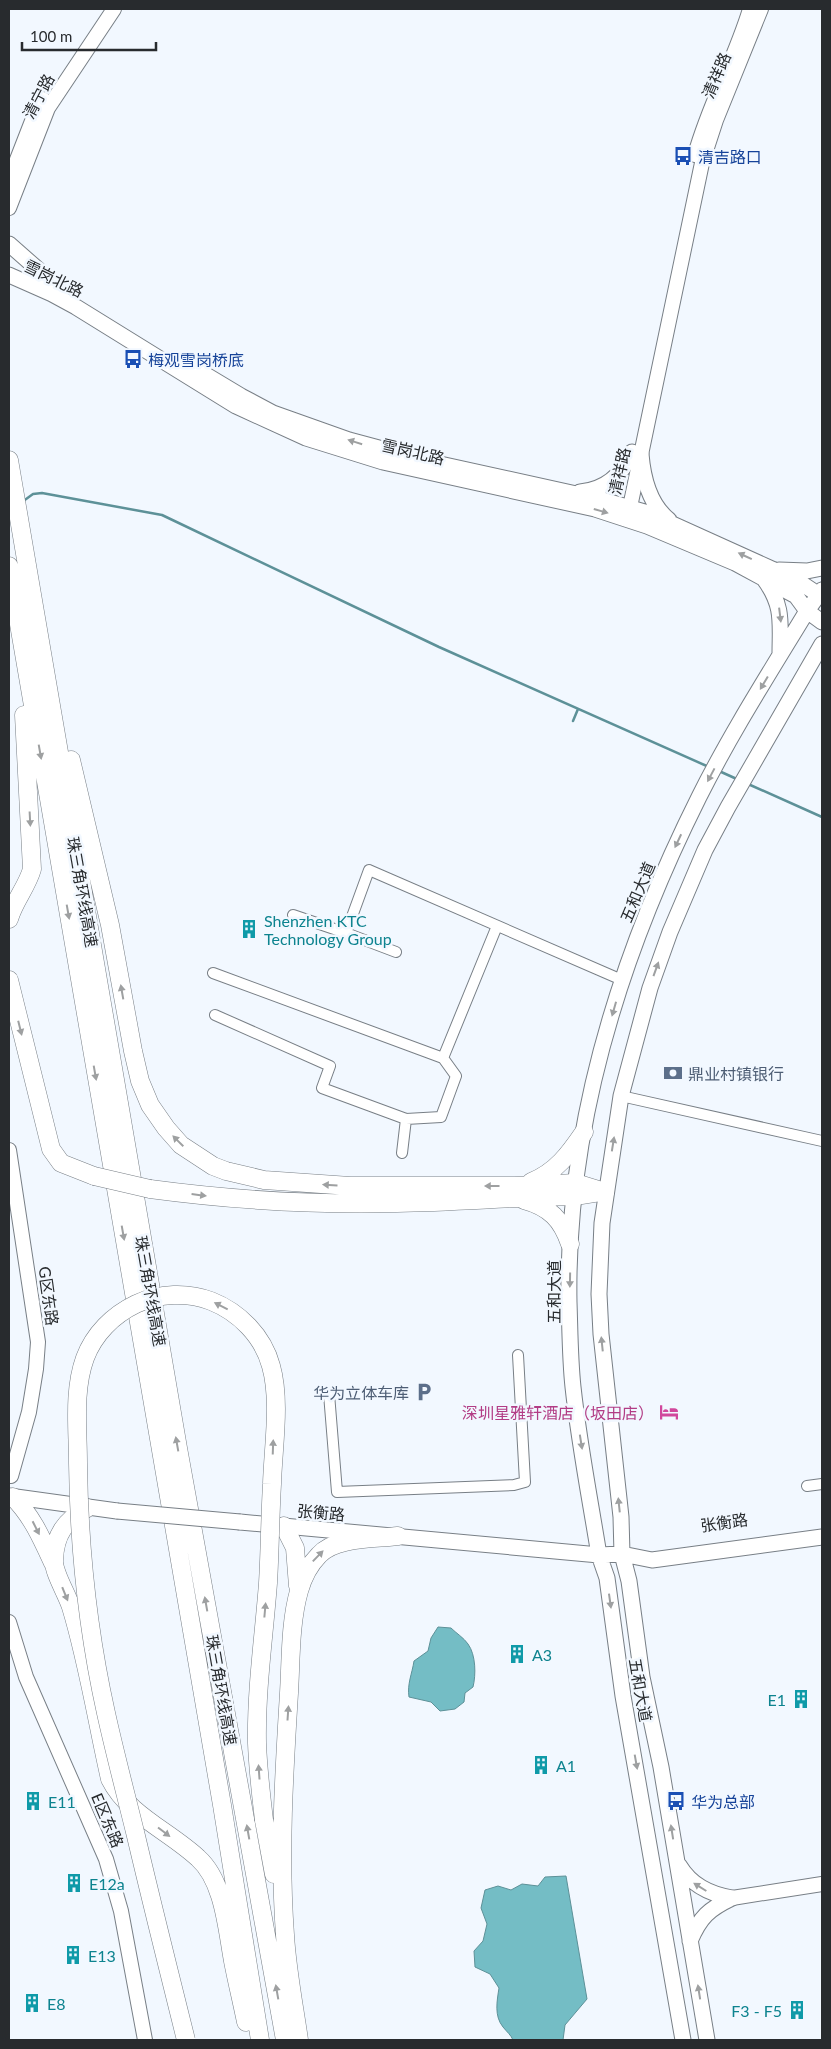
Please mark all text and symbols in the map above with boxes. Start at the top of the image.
scale bar [22,20,156,52]
text: 100 m [30,27,72,45]
street label: 清祥路 [698,49,734,101]
street label: 清宁路 [18,70,58,122]
bus stop icon: 清吉路口 [672,145,694,167]
place label: 清吉路口 [698,147,762,166]
street label: 雪岗北路 [21,255,87,301]
bus stop icon: 梅观雪岗桥底 [122,348,144,370]
place label: 梅观雪岗桥底 [148,350,244,369]
street label: 雪岗北路 [380,435,446,467]
one-way arrow [348,438,363,446]
street label: 清祥路 [605,446,633,496]
one-way arrow [594,508,609,516]
one-way arrow [738,552,752,560]
one-way arrow [776,607,784,623]
one-way arrow [759,676,768,689]
one-way arrow [37,745,45,761]
one-way arrow [707,768,715,782]
one-way arrow [26,812,34,828]
one-way arrow [674,834,682,848]
street label: 珠三角环线高速 [64,835,102,949]
street label: 五和大道 [616,859,658,925]
one-way arrow [64,905,72,921]
place label: Shenzhen KTC Technology Group [264,911,392,948]
building icon: Shenzhen KTC Technology Group [238,918,260,940]
one-way arrow [652,961,660,976]
one-way arrow [117,983,125,999]
one-way arrow [609,1001,617,1016]
one-way arrow [16,1020,24,1035]
bank icon: 鼎业村镇银行 [662,1062,684,1084]
place label: 鼎业村镇银行 [688,1064,784,1083]
one-way arrow [91,1065,99,1081]
one-way arrow [172,1135,184,1147]
one-way arrow [609,1135,617,1151]
one-way arrow [321,1181,337,1189]
one-way arrow [484,1182,500,1190]
one-way arrow [191,1191,207,1199]
one-way arrow [119,1225,127,1241]
street label: 珠三角环线高速 [132,1234,170,1348]
street label: 五和大道 [544,1260,563,1324]
street label: G区东路 [35,1265,63,1327]
one-way arrow [566,1272,574,1288]
one-way arrow [214,1302,228,1310]
one-way arrow [598,1336,606,1352]
parking icon: 华为立体车库 [413,1381,435,1403]
place label: 华为立体车库 [313,1383,409,1402]
hotel icon: 深圳星雅轩酒店（坂田店） [658,1401,680,1423]
place label: 深圳星雅轩酒店（坂田店） [462,1403,654,1422]
one-way arrow [577,1434,585,1450]
one-way arrow [173,1435,181,1451]
one-way arrow [270,1439,278,1455]
one-way arrow [615,1497,623,1513]
street label: 张衡路 [296,1500,346,1524]
street label: 张衡路 [699,1509,749,1535]
one-way arrow [32,1521,40,1535]
one-way arrow [312,1551,324,1563]
one-way arrow [62,1586,70,1601]
one-way arrow [606,1594,614,1610]
one-way arrow [202,1595,210,1611]
one-way arrow [262,1601,270,1617]
street label: 珠三角环线高速 [203,1633,241,1747]
building icon: A3 [506,1643,528,1665]
place label: A3 [532,1645,552,1664]
street label: 五和大道 [626,1657,656,1723]
building icon: E1 [790,1688,812,1710]
place label: E1 [767,1690,786,1709]
one-way arrow [284,1704,292,1720]
building icon: A1 [530,1754,552,1776]
one-way arrow [632,1754,640,1770]
place label: A1 [556,1756,576,1775]
one-way arrow [254,1763,262,1779]
building icon: E11 [22,1790,44,1812]
street label: E区东路 [88,1790,128,1850]
bus stop icon: 华为总部 [665,1790,687,1812]
place label: E11 [48,1792,76,1811]
place label: 华为总部 [691,1792,755,1811]
one-way arrow [668,1823,676,1839]
one-way arrow [243,1824,251,1840]
one-way arrow [157,1827,171,1837]
building icon: E12a [63,1872,85,1894]
place label: E12a [89,1874,125,1893]
one-way arrow [694,1882,707,1891]
building icon: E13 [62,1944,84,1966]
place label: E13 [88,1946,116,1965]
one-way arrow [272,1984,280,2000]
one-way arrow [694,1984,702,2000]
building icon: E8 [21,1992,43,2014]
place label: E8 [47,1994,66,2013]
building icon: F3 - F5 [786,1999,808,2021]
place label: F3 - F5 [731,2001,782,2020]

